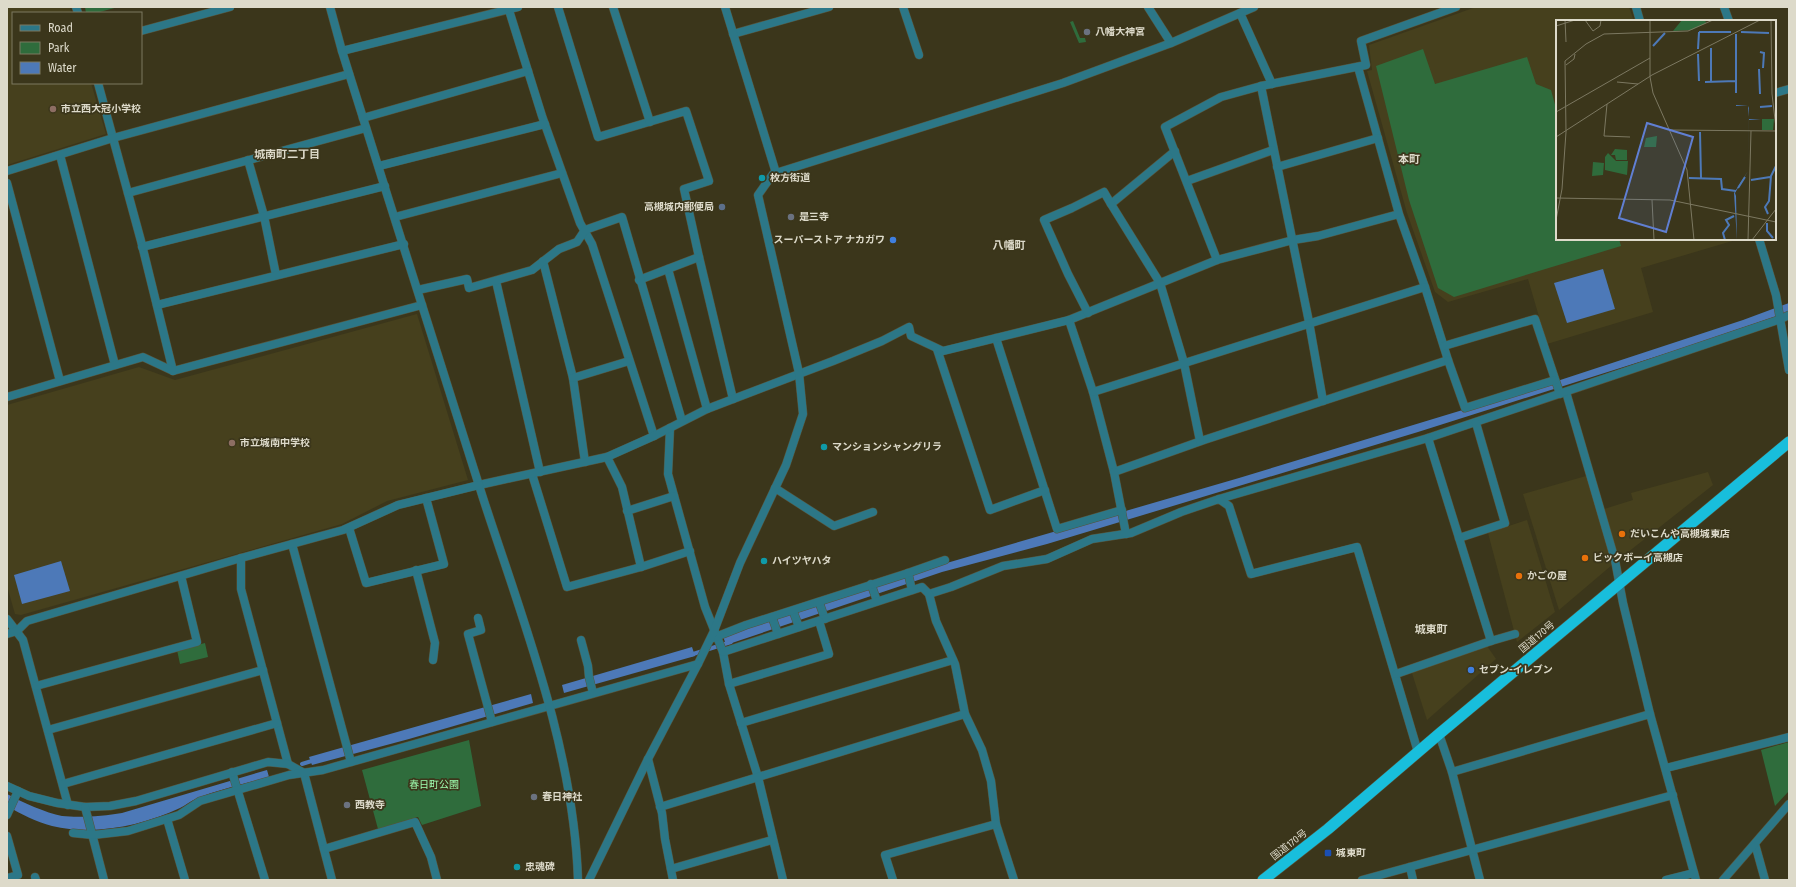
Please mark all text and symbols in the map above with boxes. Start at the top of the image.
legend [12,12,142,84]
inset map [1556,20,1776,240]
text: Road [48,21,73,35]
place label: 八幡大神宮 [1095,26,1145,38]
marker: 八幡大神宮 [1082,27,1092,37]
text: Park [48,41,70,55]
text: Water [48,61,77,75]
place label: 市立西大冠小学校 [61,103,141,115]
marker: 市立西大冠小学校 [48,104,58,114]
district label: 城南町二丁目 [254,148,320,161]
district label: 本町 [1398,153,1420,166]
place label: 枚方街道 [770,172,811,184]
marker: 枚方街道 [757,173,767,183]
place label: 高槻城内郵便局 [644,201,714,213]
marker: 高槻城内郵便局 [717,202,727,212]
place label: 是三寺 [799,211,829,223]
marker: 是三寺 [786,212,796,222]
place label: スーパーストア ナカガワ [774,234,885,246]
marker: スーパーストア ナカガワ [888,235,898,245]
district label: 八幡町 [993,239,1026,252]
place label: 市立城南中学校 [240,437,310,449]
marker: 市立城南中学校 [227,438,237,448]
place label: マンションシャングリラ [832,441,942,453]
marker: マンションシャングリラ [819,442,829,452]
place label: だいこんや高槻城東店 [1630,528,1730,540]
marker: だいこんや高槻城東店 [1617,529,1627,539]
place label: ビックボーイ高槻店 [1593,552,1683,564]
marker: ビックボーイ高槻店 [1580,553,1590,563]
place label: ハイツヤハタ [772,555,832,567]
marker: ハイツヤハタ [759,556,769,566]
place label: かごの屋 [1527,570,1567,582]
marker: かごの屋 [1514,571,1524,581]
street label: 国道170号 [1517,619,1557,655]
district label: 城東町 [1415,623,1448,636]
place label: セブン-イレブン [1479,664,1553,676]
marker: セブン-イレブン [1466,665,1476,675]
park label: 春日町公園 [409,779,459,791]
place label: 春日神社 [542,791,583,803]
marker: 春日神社 [529,792,539,802]
place label: 西教寺 [355,799,385,811]
marker: 西教寺 [342,800,352,810]
street label: 国道170号 [1268,827,1310,863]
place label: 城東町 [1336,847,1366,859]
marker: 城東町 [1323,848,1333,858]
place label: 忠魂碑 [525,861,555,873]
marker: 忠魂碑 [512,862,522,872]

